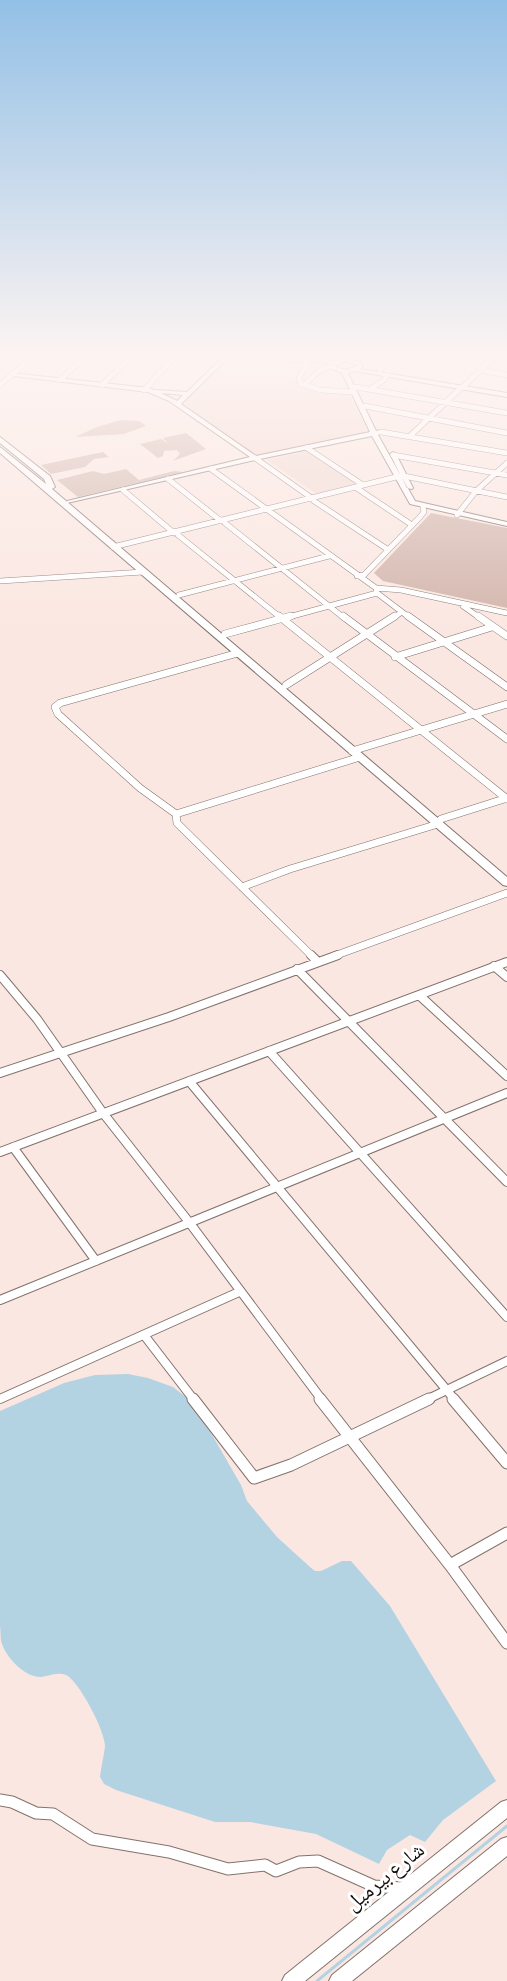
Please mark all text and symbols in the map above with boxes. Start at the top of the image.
street label: شارع بيرميل [340,1838,430,1916]

